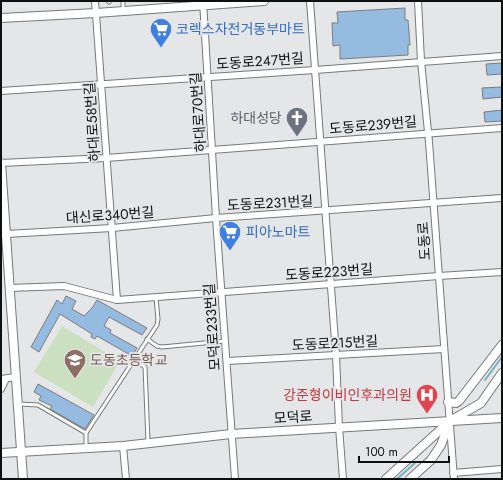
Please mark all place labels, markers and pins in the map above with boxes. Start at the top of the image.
supermarket icon: 코렉스자전거동부마트 [148,16,174,49]
place label: 코렉스자전거동부마트 [176,19,305,39]
church icon: 하대성당 [284,105,310,138]
place label: 하대성당 [230,108,282,128]
supermarket icon: 피아노마트 [217,219,243,252]
place label: 피아노마트 [246,222,311,242]
school or university icon: 도동초등학교 [62,347,88,380]
place label: 도동초등학교 [90,350,167,370]
hospital icon: 강준형이비인후과의원 [414,382,440,415]
place label: 강준형이비인후과의원 [283,385,412,405]

